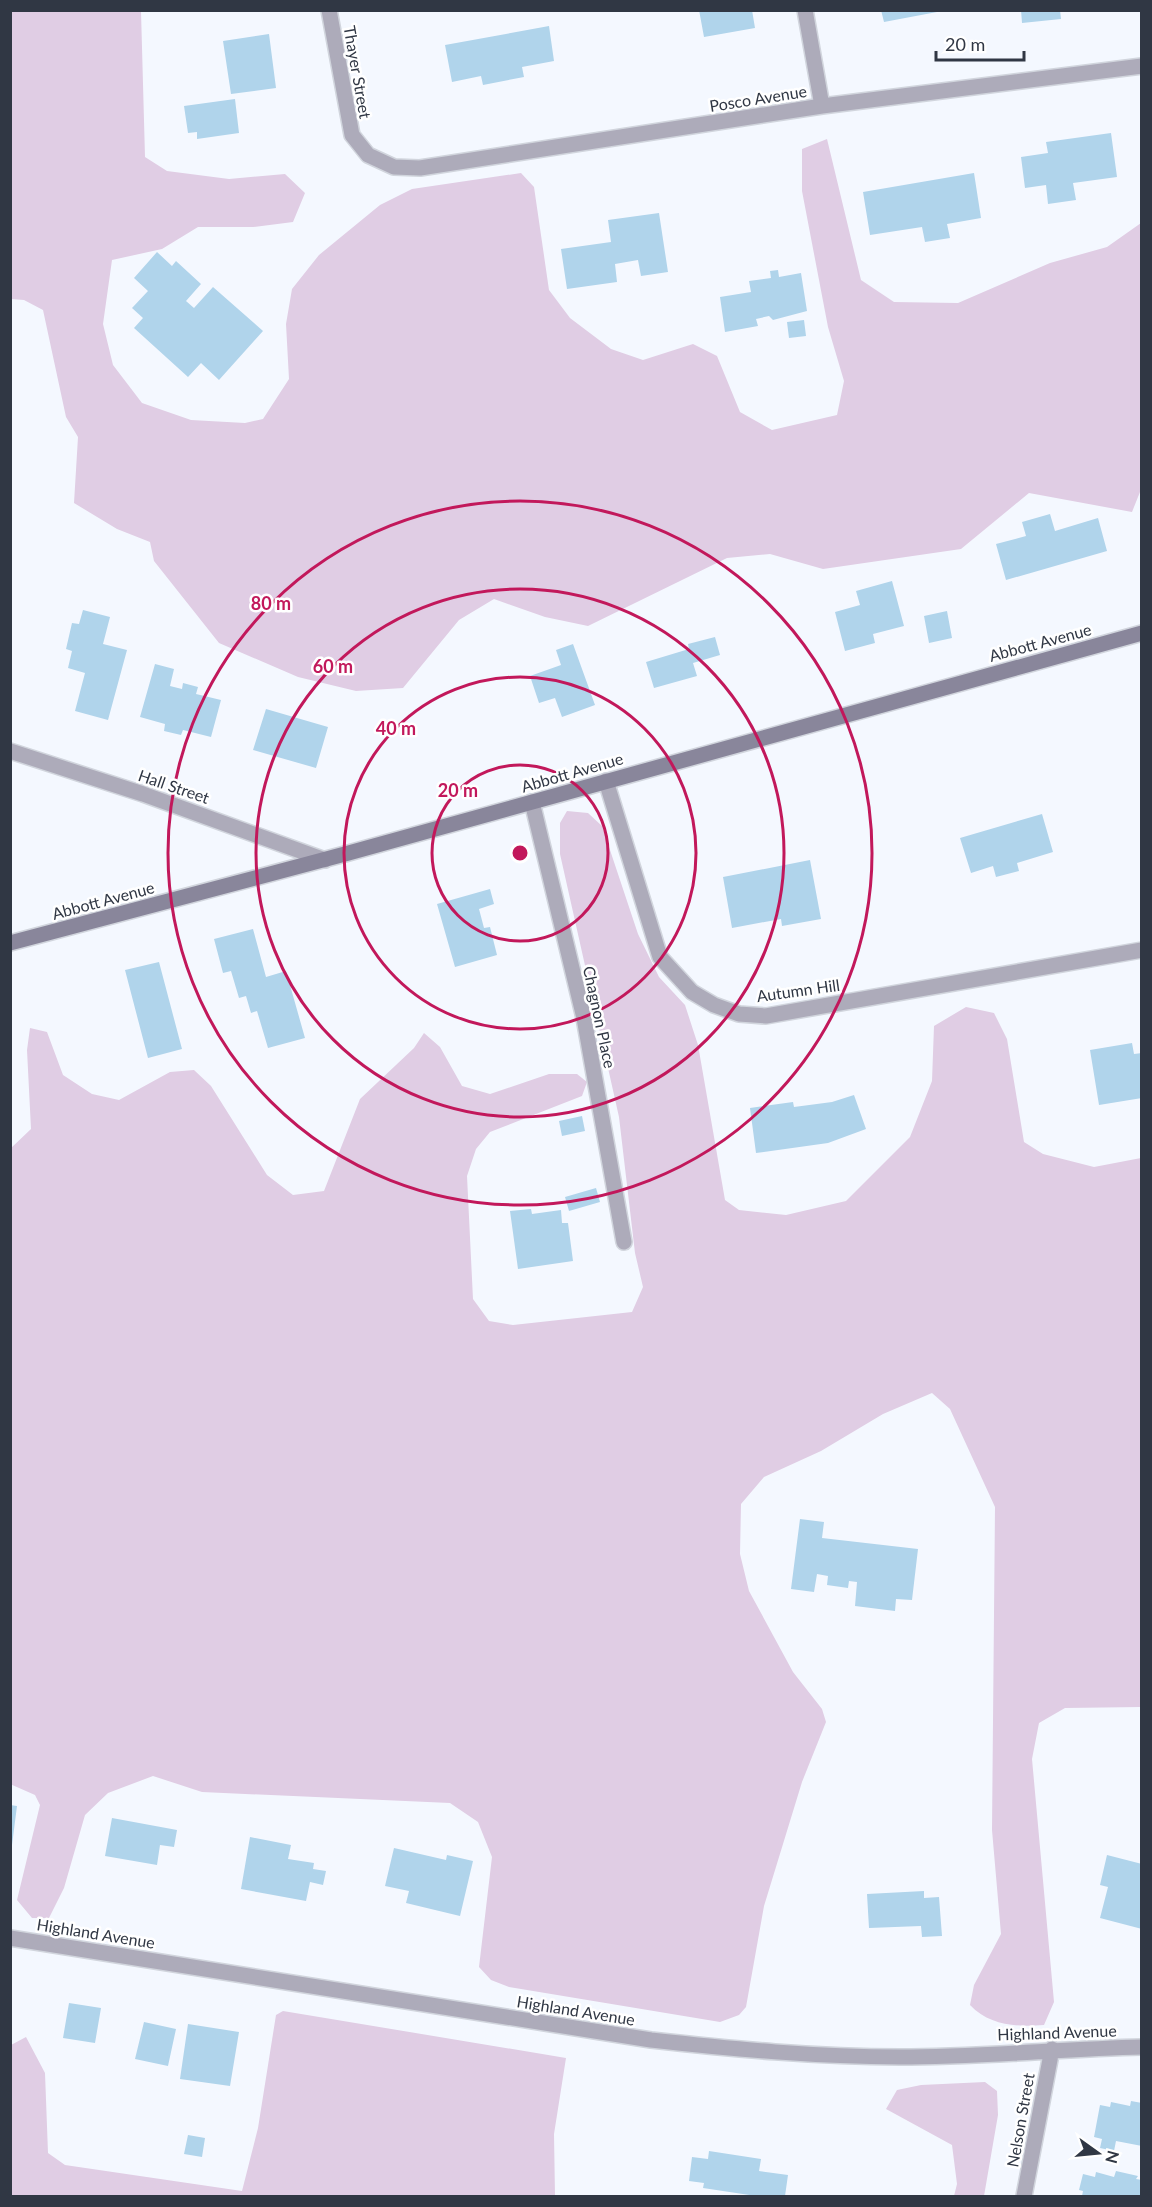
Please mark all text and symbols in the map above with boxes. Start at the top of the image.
street label: Thayer Street [340,24,376,120]
scale bar [936,24,1024,62]
text: 20 m [945,33,985,55]
street label: Posco Avenue [708,81,808,115]
text: 80 m [251,592,291,614]
street label: Abbott Avenue [987,619,1093,665]
text: 60 m [313,655,353,677]
text: 40 m [376,717,416,739]
street label: Abbott Avenue [519,748,625,796]
street label: Hall Street [136,765,212,807]
text: 20 m [438,779,478,801]
centre of rings [510,843,530,863]
street label: Abbott Avenue [50,877,156,923]
street label: Chagnon Place [580,964,620,1070]
street label: Autumn Hill [755,975,841,1005]
street label: Highland Avenue [36,1914,156,1952]
street label: Highland Avenue [516,1991,636,2029]
street label: Highland Avenue [997,2020,1117,2044]
street label: Nelson Street [1002,2071,1038,2169]
north arrow [1068,2123,1128,2183]
text: N [1102,2149,1124,2165]

